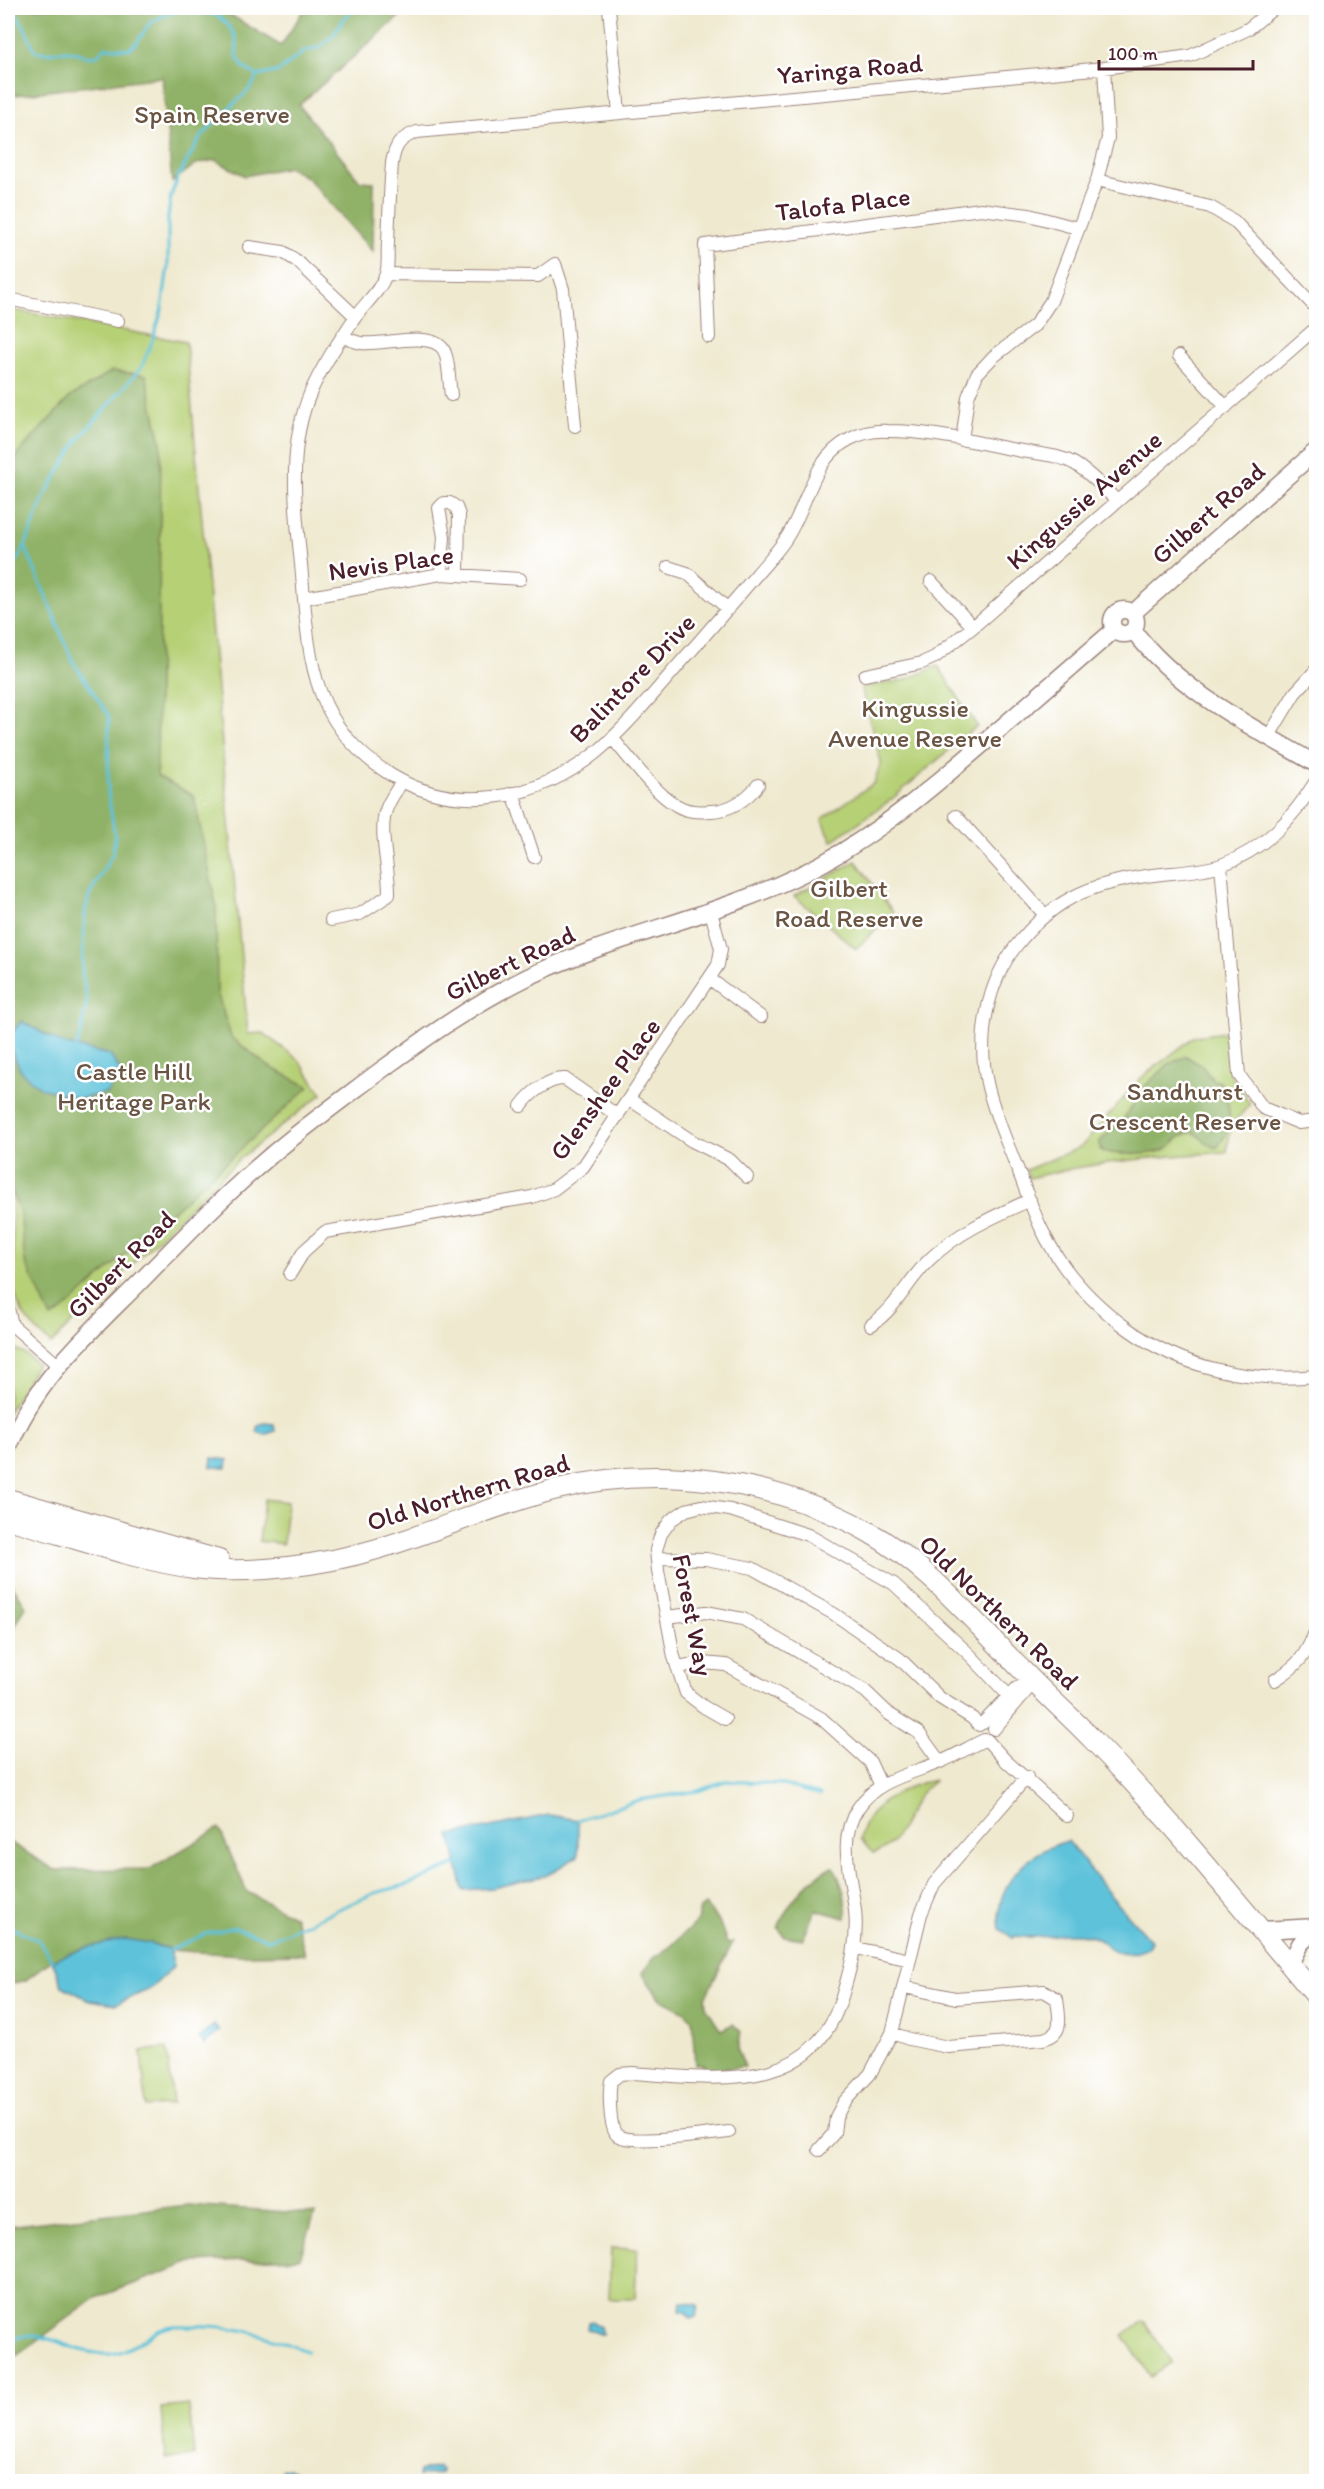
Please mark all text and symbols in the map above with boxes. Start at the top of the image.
scale bar [1099,33,1254,71]
text: 100 m [1108,43,1158,65]
street label: Yaringa Road [776,47,925,91]
park label: Spain Reserve [134,98,290,130]
street label: Talofa Place [774,180,912,228]
street label: Kingussie Avenue [999,424,1169,576]
street label: Gilbert Road [1145,455,1271,571]
street label: Nevis Place [326,538,456,588]
street label: Balintore Drive [562,606,702,750]
park label: Kingussie Avenue Reserve [828,692,1002,754]
park label: Gilbert Road Reserve [774,872,924,934]
street label: Gilbert Road [440,918,580,1008]
street label: Glenshee Place [543,1012,667,1166]
park label: Castle Hill Heritage Park [57,1055,211,1117]
park label: Sandhurst Crescent Reserve [1089,1075,1281,1137]
street label: Gilbert Road [60,1203,182,1325]
street label: Old Northern Road [363,1446,573,1538]
street label: Old Northern Road [912,1528,1086,1696]
street label: Forest Way [666,1551,720,1679]

